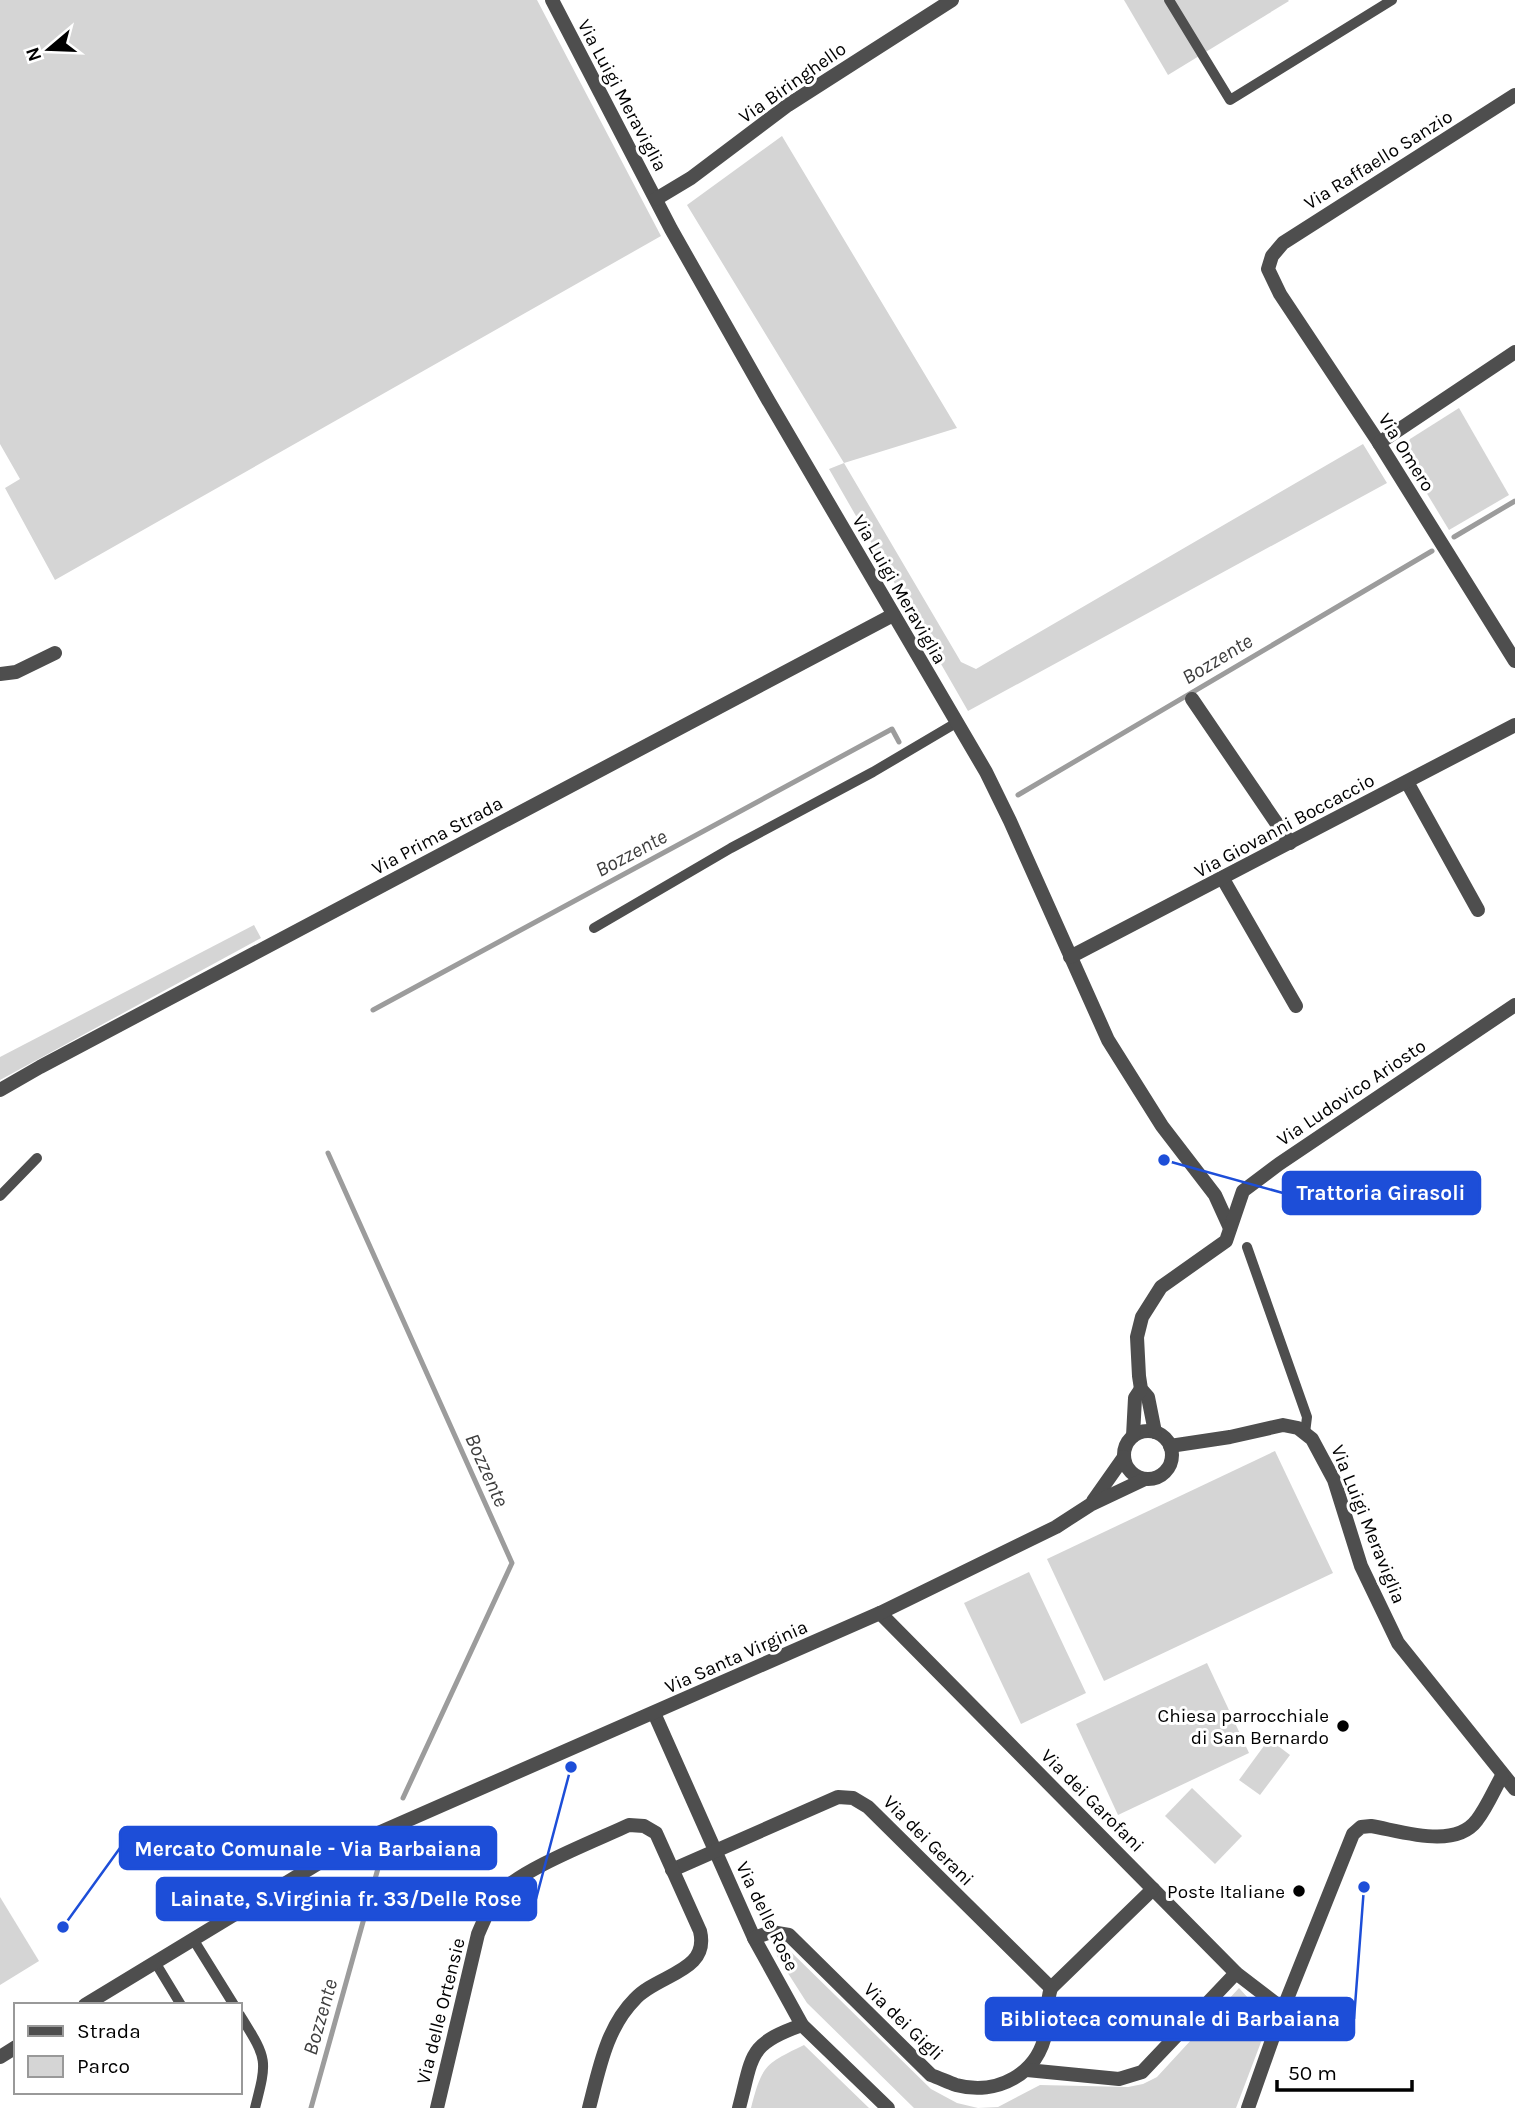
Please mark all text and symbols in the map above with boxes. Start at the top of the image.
north arrow [14,14,84,84]
street label: Via Luigi Meraviglia [573,16,671,175]
street label: Via Biringhello [735,38,850,128]
text: N [21,44,46,64]
street label: Via Raffaello Sanzio [1300,105,1457,214]
street label: Via Omero [1373,409,1439,496]
street label: Via Luigi Meraviglia [847,511,951,668]
water label: Bozzente [1177,628,1257,689]
street label: Via Giovanni Boccaccio [1191,769,1378,883]
street label: Via Prima Strada [368,792,507,880]
water label: Bozzente [591,824,671,882]
street label: Via Ludovico Ariosto [1273,1035,1430,1151]
callout: Trattoria Girasoli [1283,1172,1480,1214]
text: Trattoria Girasoli [1297,1181,1465,1205]
water label: Bozzente [460,1430,514,1511]
street label: Via Luigi Meraviglia [1326,1442,1410,1607]
street label: Via Santa Virginia [662,1616,811,1698]
place label: Chiesa parrocchiale di San Bernardo [1158,1705,1329,1749]
marker: Chiesa parrocchiale di San Bernardo [1335,1718,1351,1734]
street label: Via dei Garofani [1036,1745,1148,1857]
street label: Via dei Gerani [878,1791,978,1891]
callout: Mercato Comunale - Via Barbaiana [120,1827,496,1869]
text: Mercato Comunale - Via Barbaiana [134,1837,482,1861]
street label: Via delle Rose [731,1858,803,1975]
callout: Lainate, S.Virginia fr. 33/Delle Rose [157,1878,536,1920]
place label: Poste Italiane [1167,1881,1285,1903]
marker: Poste Italiane [1291,1883,1307,1899]
text: Lainate, S.Virginia fr. 33/Delle Rose [170,1887,522,1911]
street label: Via delle Ortensie [412,1936,470,2087]
water label: Bozzente [298,1976,342,2058]
street label: Via dei Gigli [859,1978,948,2065]
callout: Biblioteca comunale di Barbaiana [986,1998,1354,2040]
legend [14,2003,242,2094]
text: Biblioteca comunale di Barbaiana [1000,2007,1340,2031]
text: Strada [77,2019,141,2043]
scale bar [1277,2048,1412,2092]
text: Parco [77,2054,130,2078]
text: 50 m [1288,2061,1337,2085]

